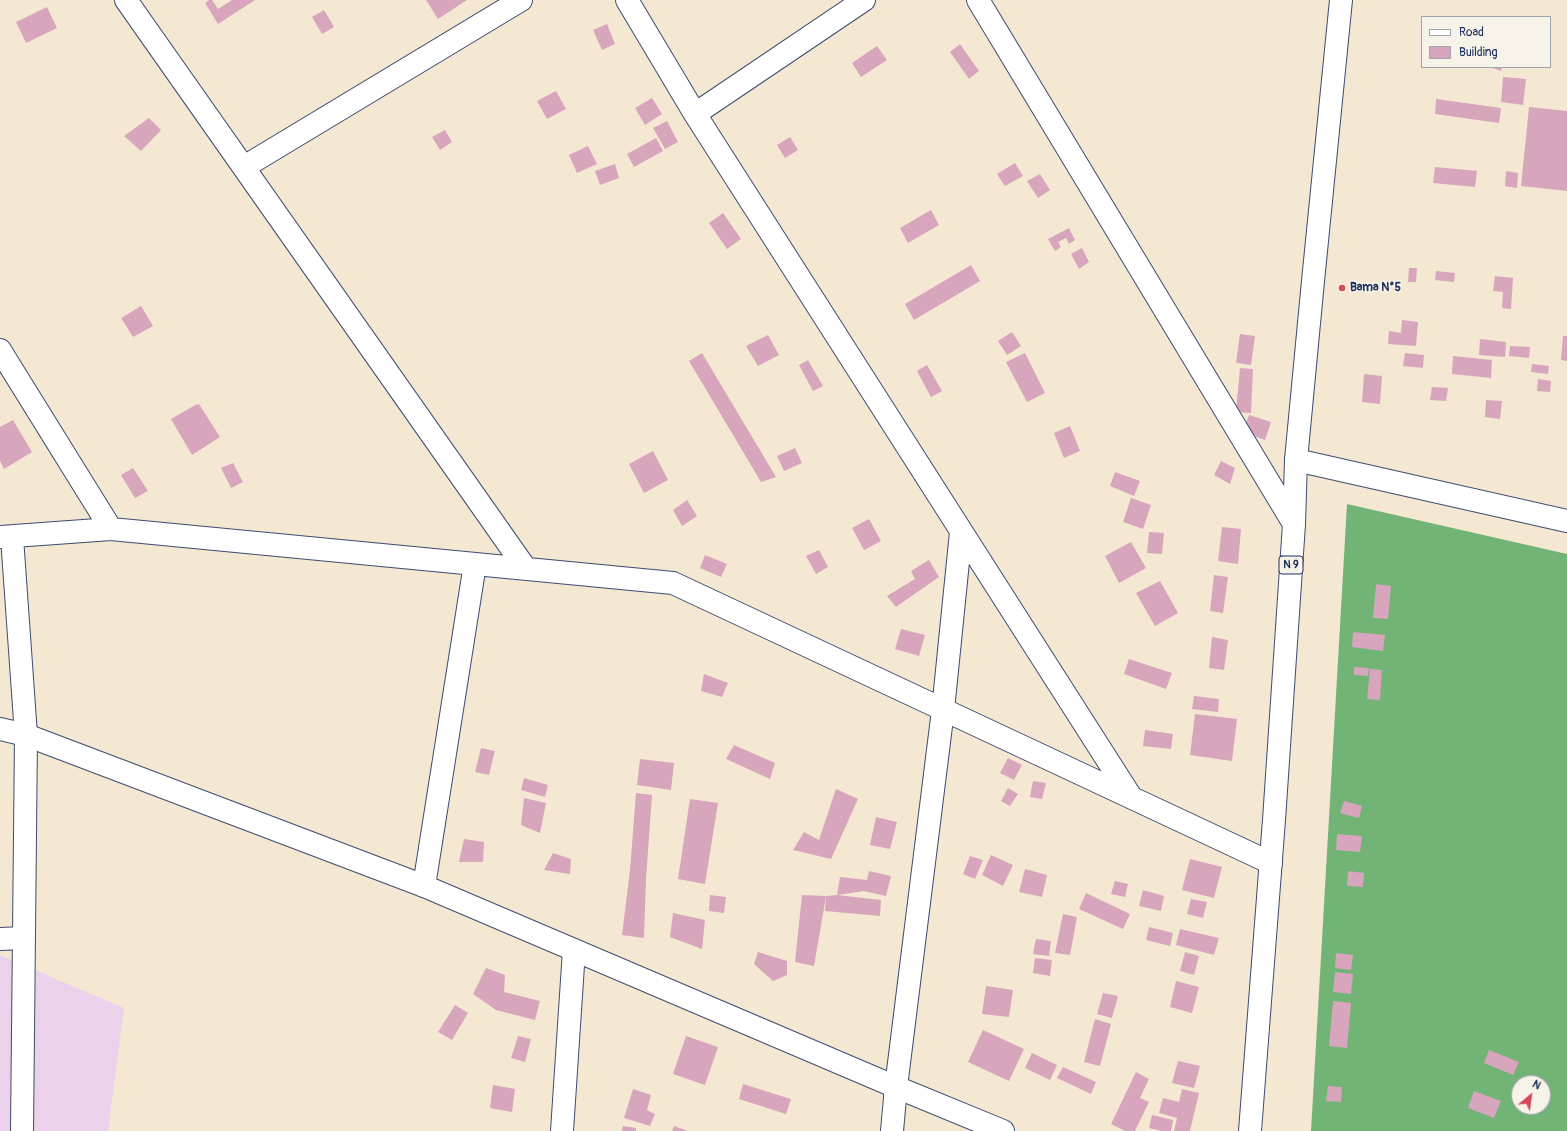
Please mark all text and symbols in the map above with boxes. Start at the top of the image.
legend [1421,16,1551,68]
text: Road [1459,25,1484,40]
text: Building [1459,45,1498,60]
place label: Bama N°5 [1350,281,1401,295]
marker: Bama N°5 [1337,283,1347,293]
road number: N 9 [1279,556,1303,574]
north arrow [1511,1075,1551,1115]
text: N [1530,1077,1543,1092]

